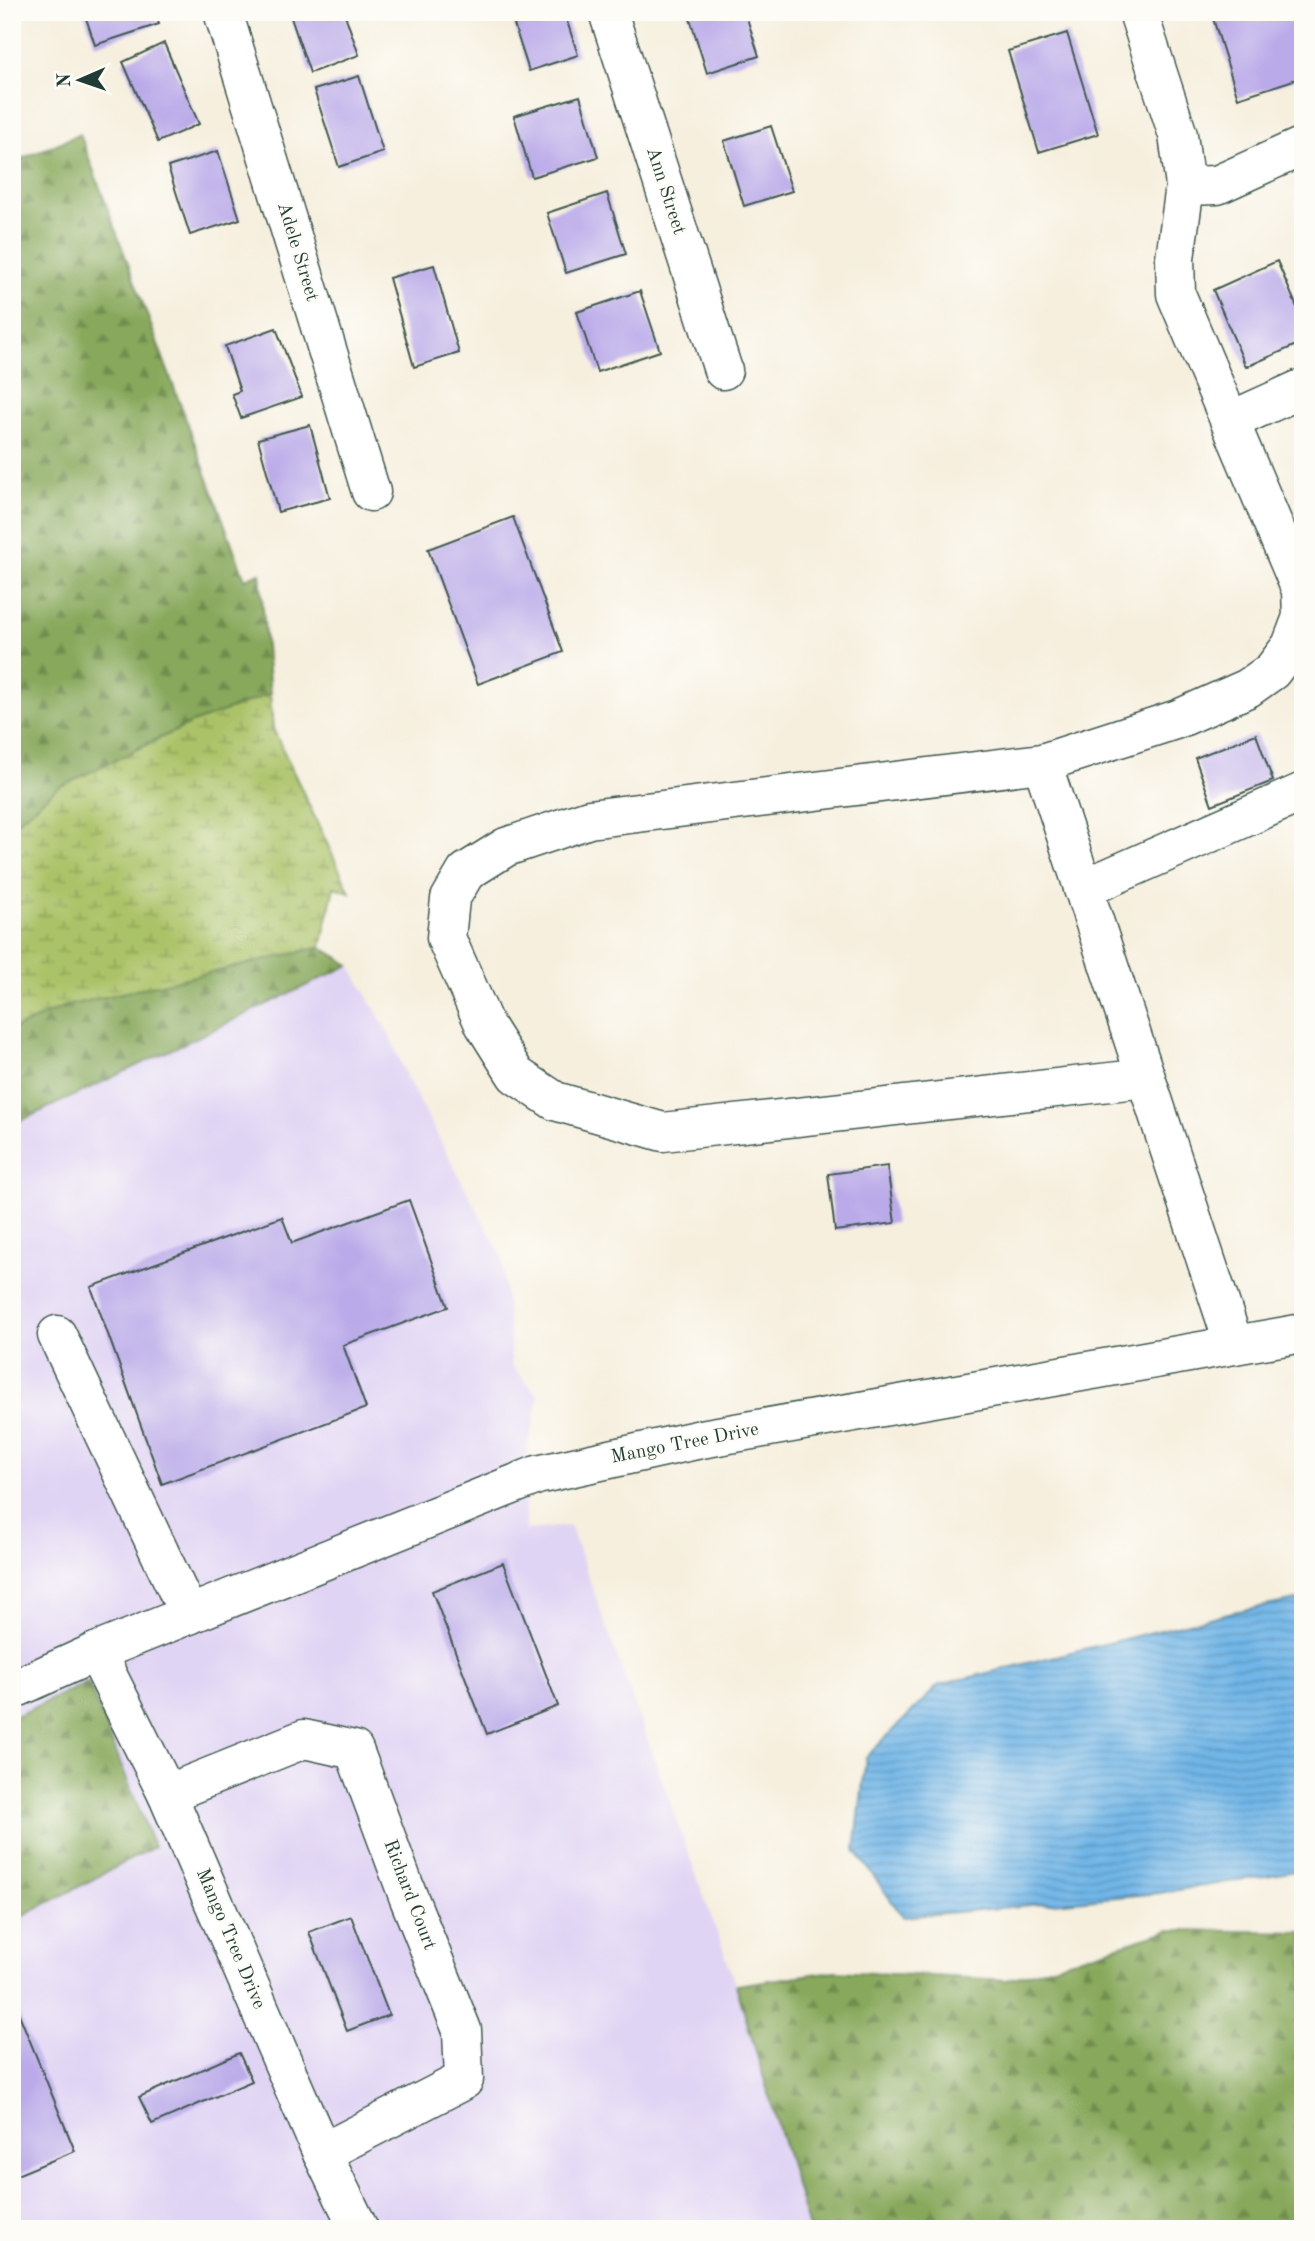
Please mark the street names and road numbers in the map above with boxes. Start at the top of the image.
street label: Ann Street [642,145,688,237]
street label: Adele Street [273,200,321,304]
street label: Mango Tree Drive [609,1420,761,1468]
street label: Richard Court [379,1837,439,1953]
street label: Mango Tree Drive [192,1866,268,2012]

